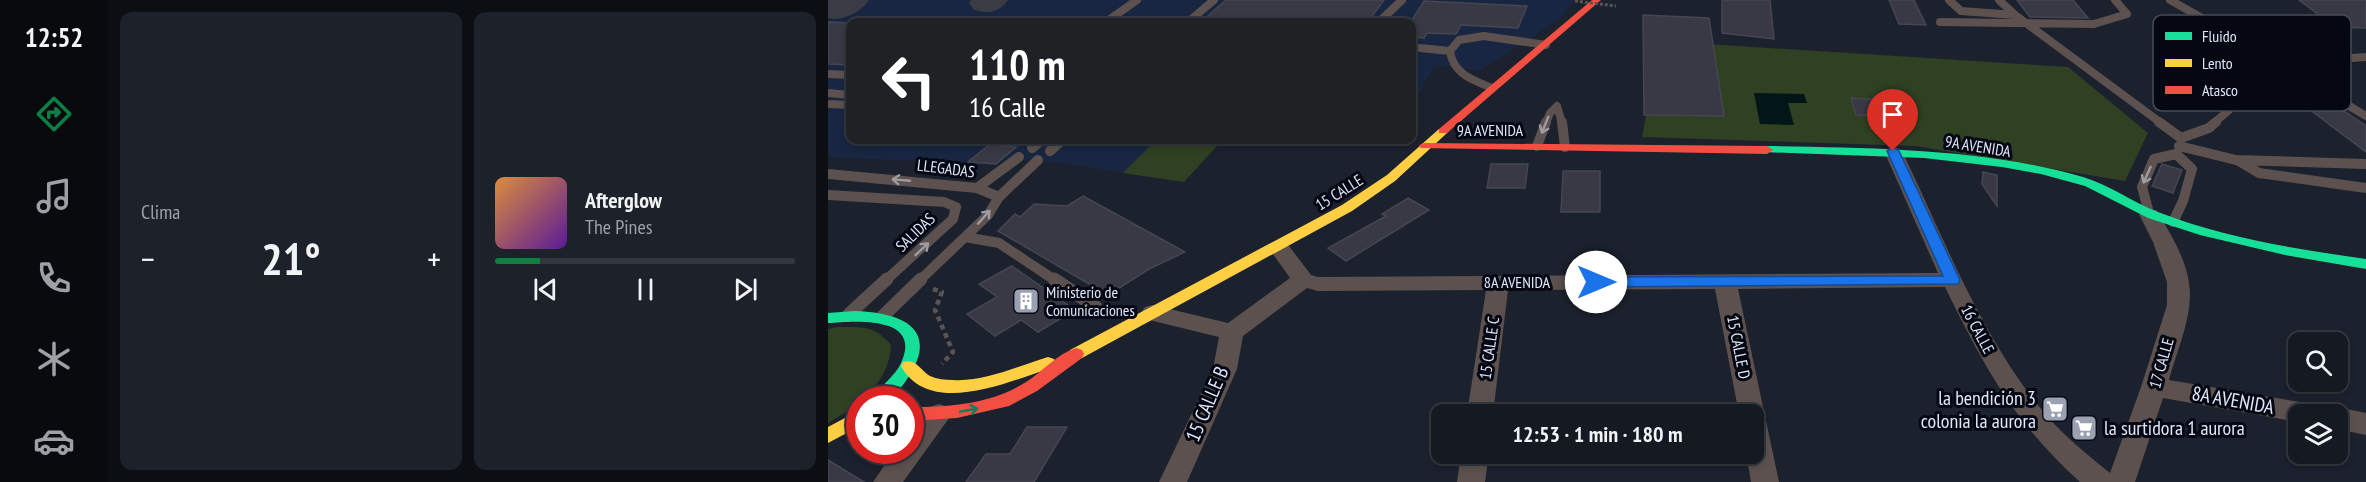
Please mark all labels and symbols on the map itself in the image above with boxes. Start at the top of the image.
legend [2153,15,2351,111]
text: Fluido [2202,26,2237,46]
text: Lento [2202,53,2233,73]
text: Atasco [2202,80,2238,100]
pin [1867,89,1918,151]
one-way arrow [1539,116,1550,134]
street label: 9A AVENIDA [1457,120,1524,140]
street label: 9A AVENIDA [1944,131,2013,161]
street label: LLEGADAS [916,155,976,181]
one-way arrow [2140,166,2152,184]
street label: 15 CALLE [1311,170,1367,214]
one-way arrow [892,174,912,185]
street label: SALIDAS [891,208,939,256]
one-way arrow [977,210,991,225]
one-way arrow [914,242,929,256]
position arrow [1564,250,1628,314]
street label: 8A AVENIDA [1484,272,1551,292]
place label: Ministerio de Comunicaciones [1046,282,1135,320]
building icon: Ministerio de Comunicaciones [1011,286,1041,316]
street label: 16 CALLE [1957,301,1999,357]
street label: 15 CALLE D [1723,314,1755,380]
street label: 15 CALLE C [1475,315,1503,381]
street label: 17 CALLE [2144,335,2178,391]
street label: 15 CALLE B [1180,362,1234,446]
street label: 8A AVENIDA [2190,380,2277,420]
place label: la bendición 3 colonia la aurora [1921,385,2036,434]
speed limit sign: 30 [846,386,924,464]
supermarket icon: la bendición 3 colonia la aurora [2040,394,2070,424]
one-way arrow [958,404,978,415]
supermarket icon: la surtidora 1 aurora [2069,413,2099,443]
place label: la surtidora 1 aurora [2104,415,2245,441]

